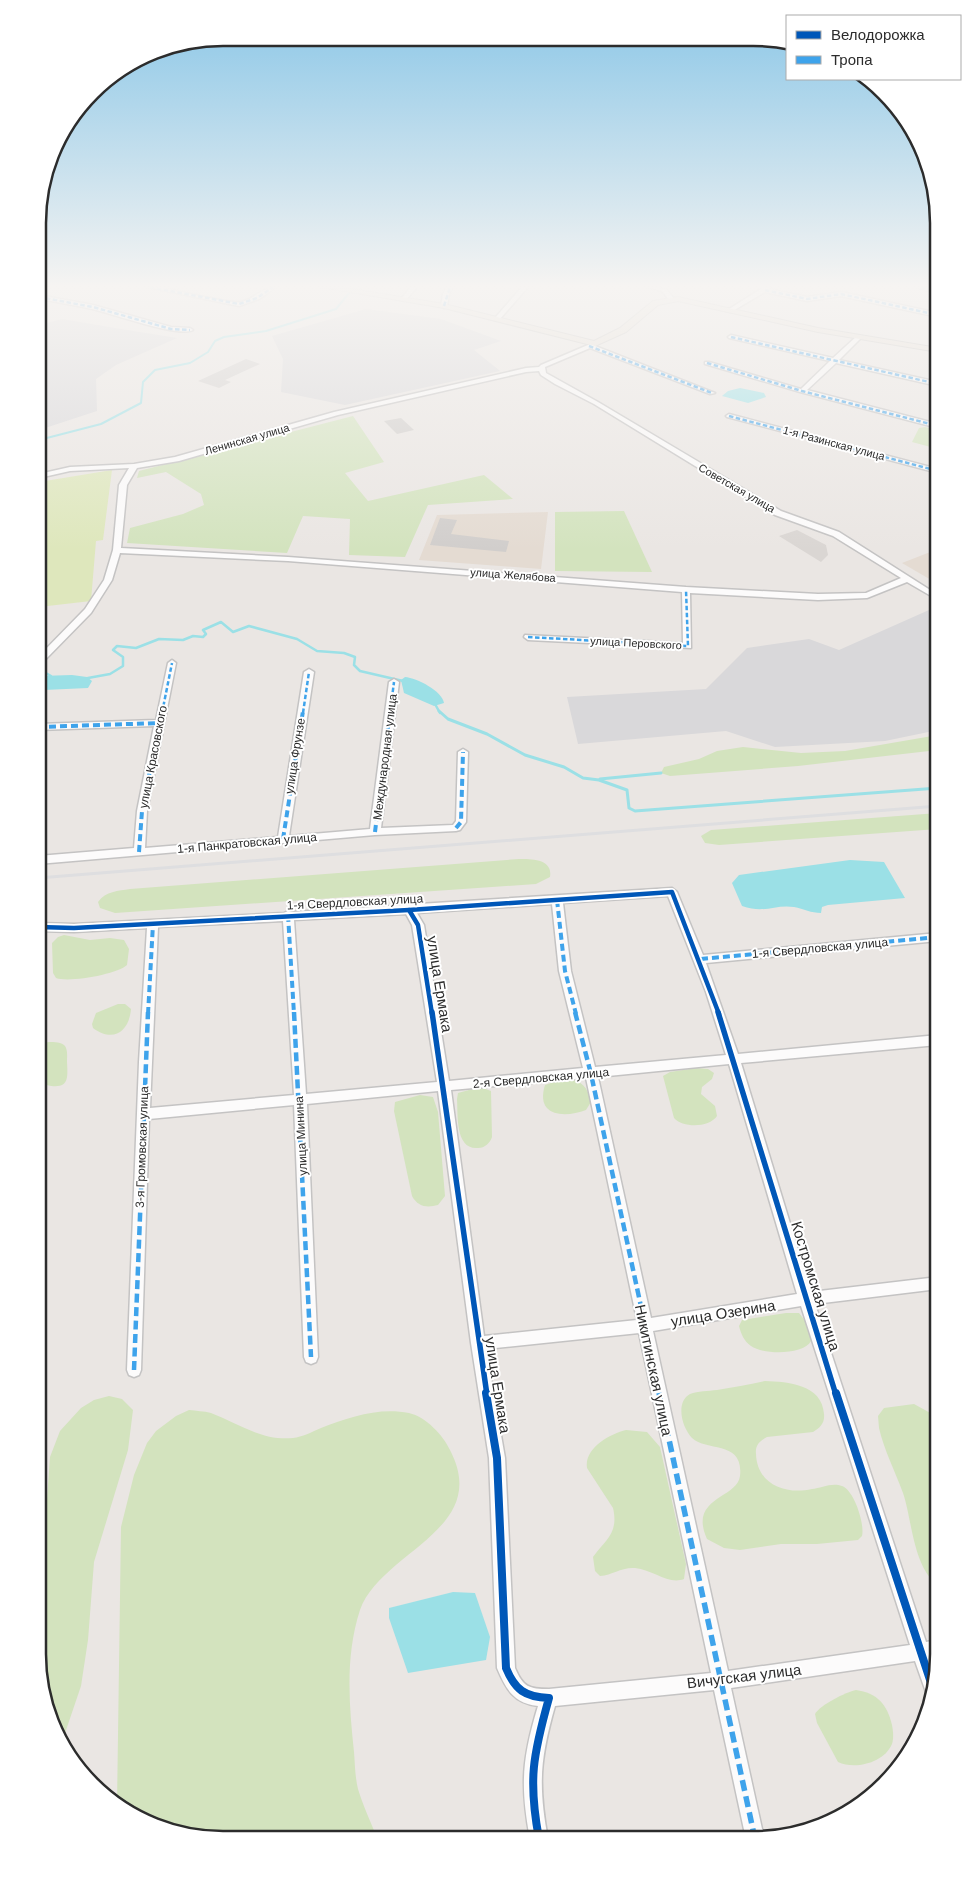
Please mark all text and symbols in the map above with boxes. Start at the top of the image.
legend [786,15,961,80]
text: Велодорожка [831,26,925,43]
text: Тропа [831,51,873,68]
street label: Ленинская улица [203,421,292,457]
street label: 1-я Разинская улица [782,424,887,463]
street label: Советская улица [697,461,778,515]
street label: улица Желябова [470,566,557,584]
street label: улица Перовского [590,635,682,651]
street label: Международная улица [370,693,400,821]
street label: улица Красовского [136,704,170,810]
street label: улица Фрунзе [282,717,308,795]
street label: 1-я Панкратовская улица [177,830,318,856]
street label: 1-я Свердловская улица [286,891,424,913]
street label: улица Ермака [424,934,456,1034]
street label: 1-я Свердловская улица [751,935,889,961]
street label: 2-я Свердловская улица [472,1065,610,1091]
street label: 3-я Громовская улица [133,1086,151,1208]
street label: улица Минина [292,1096,310,1176]
street label: Костромская улица [788,1219,844,1354]
street label: улица Озерина [670,1296,777,1330]
street label: Никитинская улица [632,1303,676,1438]
street label: улица Ермака [482,1335,514,1435]
street label: Вичугская улица [686,1660,803,1691]

